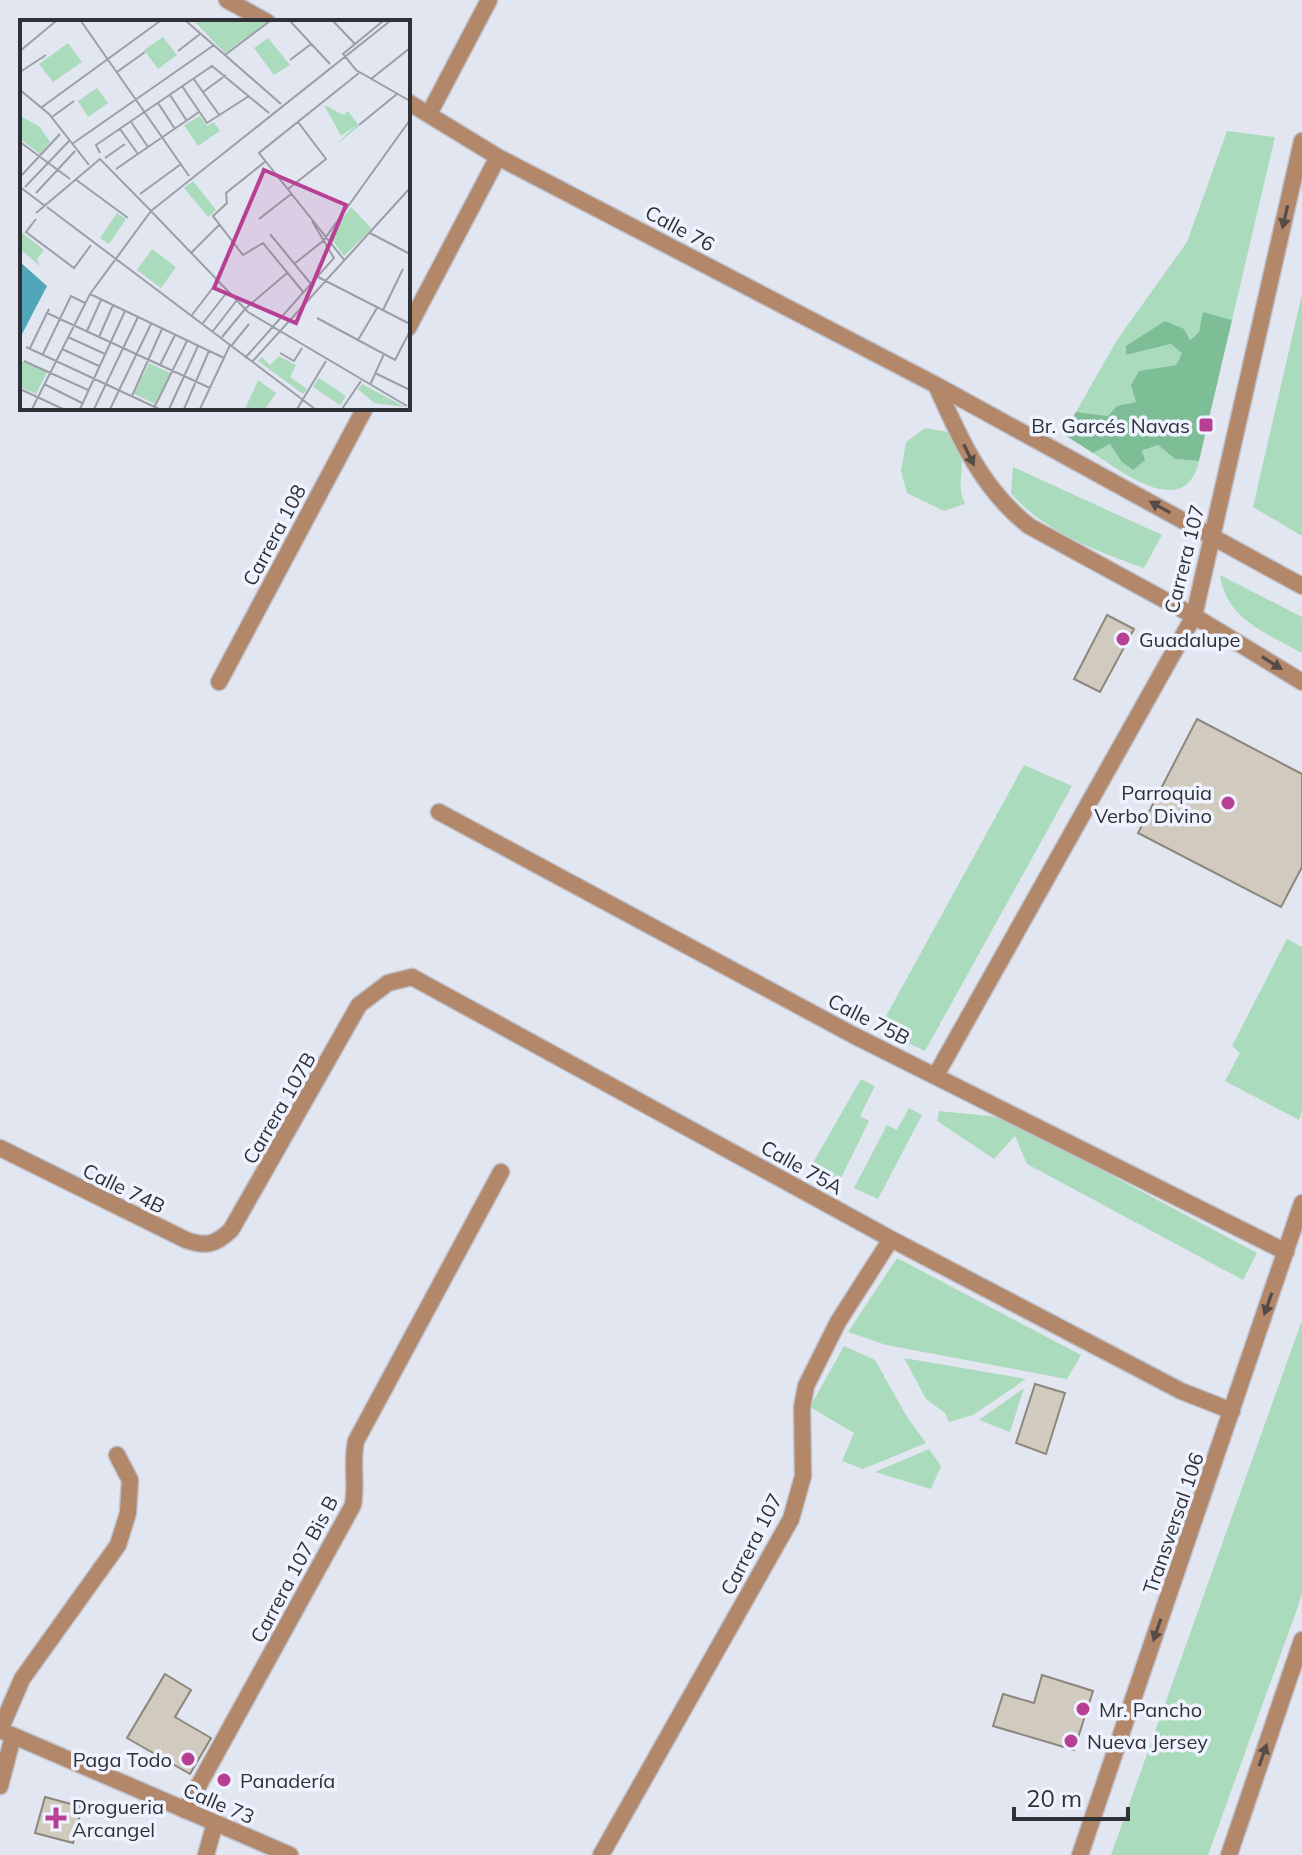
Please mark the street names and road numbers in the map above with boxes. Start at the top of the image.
street label: Calle 76 [641,199,719,257]
street label: Carrera 108 [237,480,311,590]
street label: Carrera 107 [1158,502,1210,616]
street label: Calle 75B [824,988,914,1050]
street label: Carrera 107B [237,1048,321,1168]
street label: Calle 75A [757,1134,848,1200]
street label: Calle 74B [79,1157,169,1219]
street label: Transversal 106 [1137,1449,1209,1597]
street label: Carrera 107 [715,1489,787,1599]
street label: Carrera 107 Bis B [245,1491,343,1647]
street label: Calle 73 [180,1777,258,1829]

